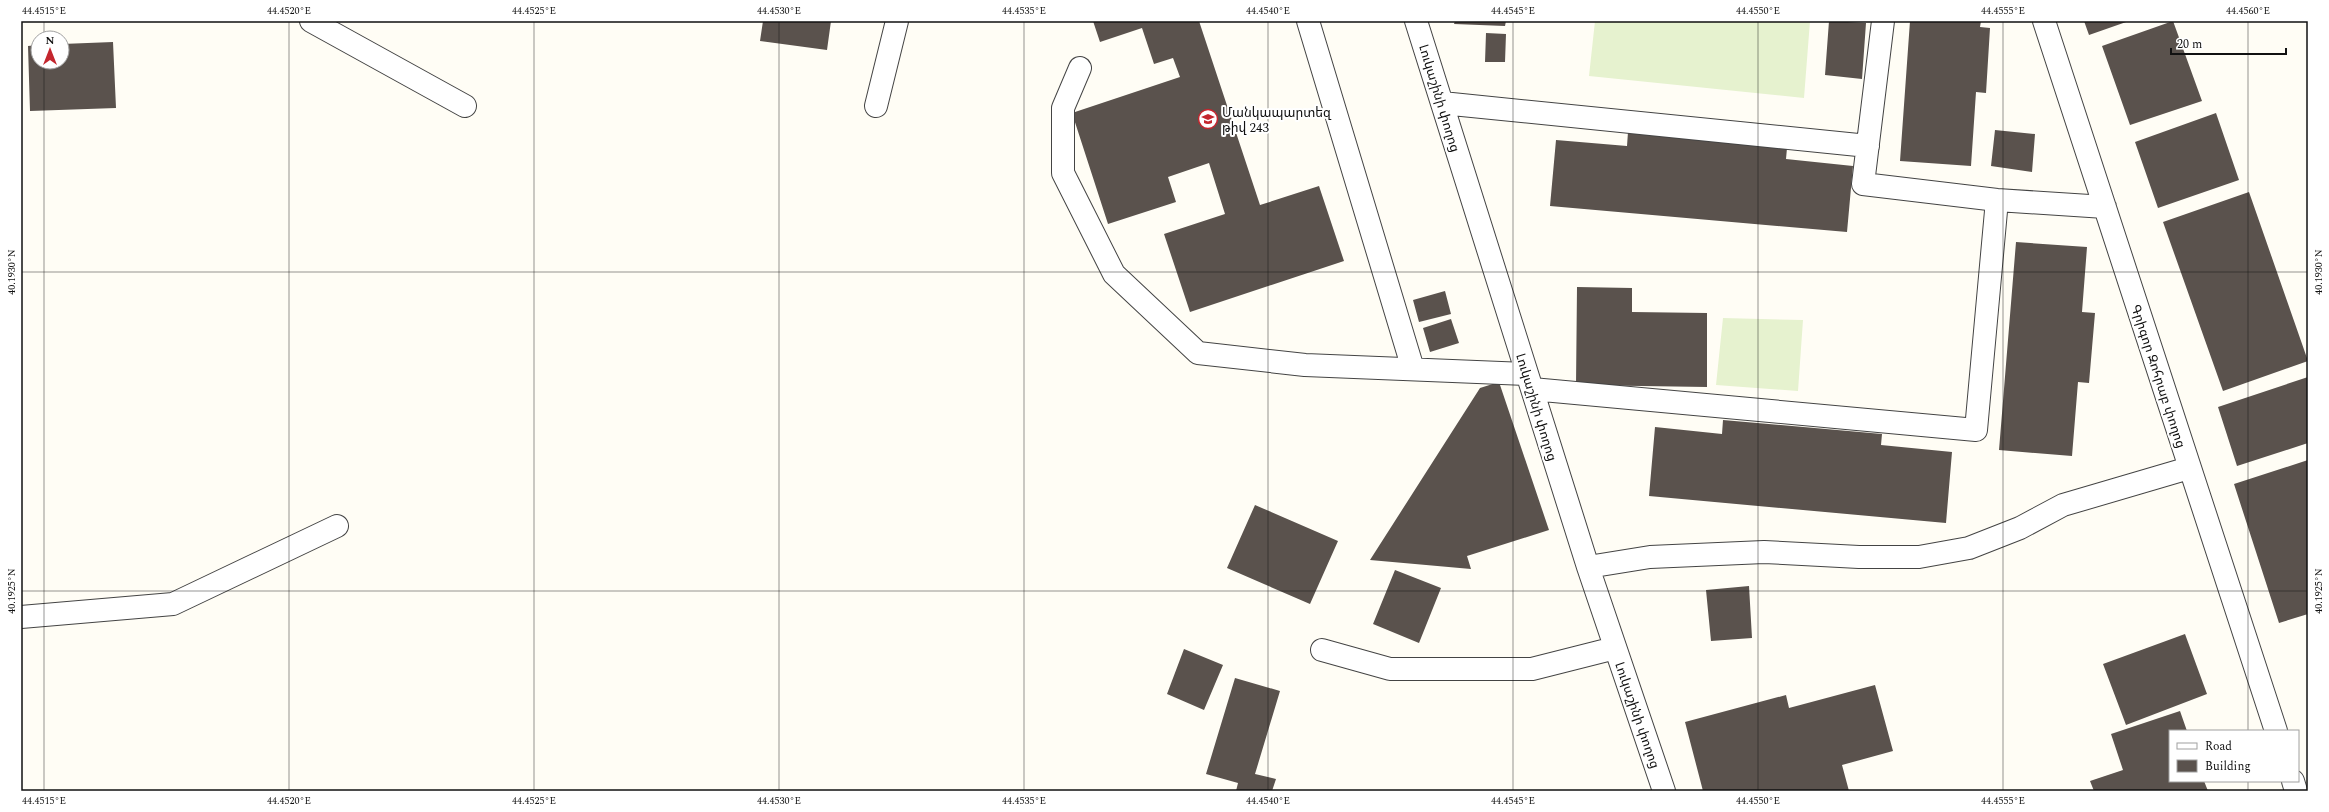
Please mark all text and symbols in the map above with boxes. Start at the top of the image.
text: 44.4515°E [22,3,66,19]
text: 44.4520°E [267,3,311,19]
text: 44.4525°E [512,3,556,19]
text: 44.4530°E [757,3,801,19]
text: 44.4535°E [1002,3,1046,19]
text: 44.4540°E [1246,3,1290,19]
text: 44.4545°E [1491,3,1535,19]
text: 44.4550°E [1736,3,1780,19]
text: 44.4555°E [1981,3,2025,19]
text: 44.4560°E [2226,3,2270,19]
north arrow [30,30,70,70]
scale bar [2171,30,2286,56]
text: N [46,32,55,49]
text: 20 m [2177,35,2202,54]
street label: Լուկաշինի փողոց [1413,42,1465,155]
place label: Մանկապարտեզ թիվ 243 [1222,103,1332,138]
school or university icon: Մանկապարտեզ թիվ 243 [1197,108,1219,130]
text: 40.1930°N [4,249,20,295]
text: 40.1930°N [2311,249,2327,295]
street label: Գրիգոր Զոհրաբ փողոց [2125,302,2191,451]
street label: Լուկաշինի փողոց [1510,351,1562,464]
text: 40.1925°N [4,568,20,614]
text: 40.1925°N [2311,568,2327,614]
street label: Լուկաշինի փողոց [1609,659,1665,771]
legend [2169,730,2299,782]
text: Road [2205,737,2232,756]
text: Building [2205,757,2251,776]
text: 44.4515°E [22,793,66,809]
text: 44.4520°E [267,793,311,809]
text: 44.4525°E [512,793,556,809]
text: 44.4530°E [757,793,801,809]
text: 44.4535°E [1002,793,1046,809]
text: 44.4540°E [1246,793,1290,809]
text: 44.4545°E [1491,793,1535,809]
text: 44.4550°E [1736,793,1780,809]
text: 44.4555°E [1981,793,2025,809]

